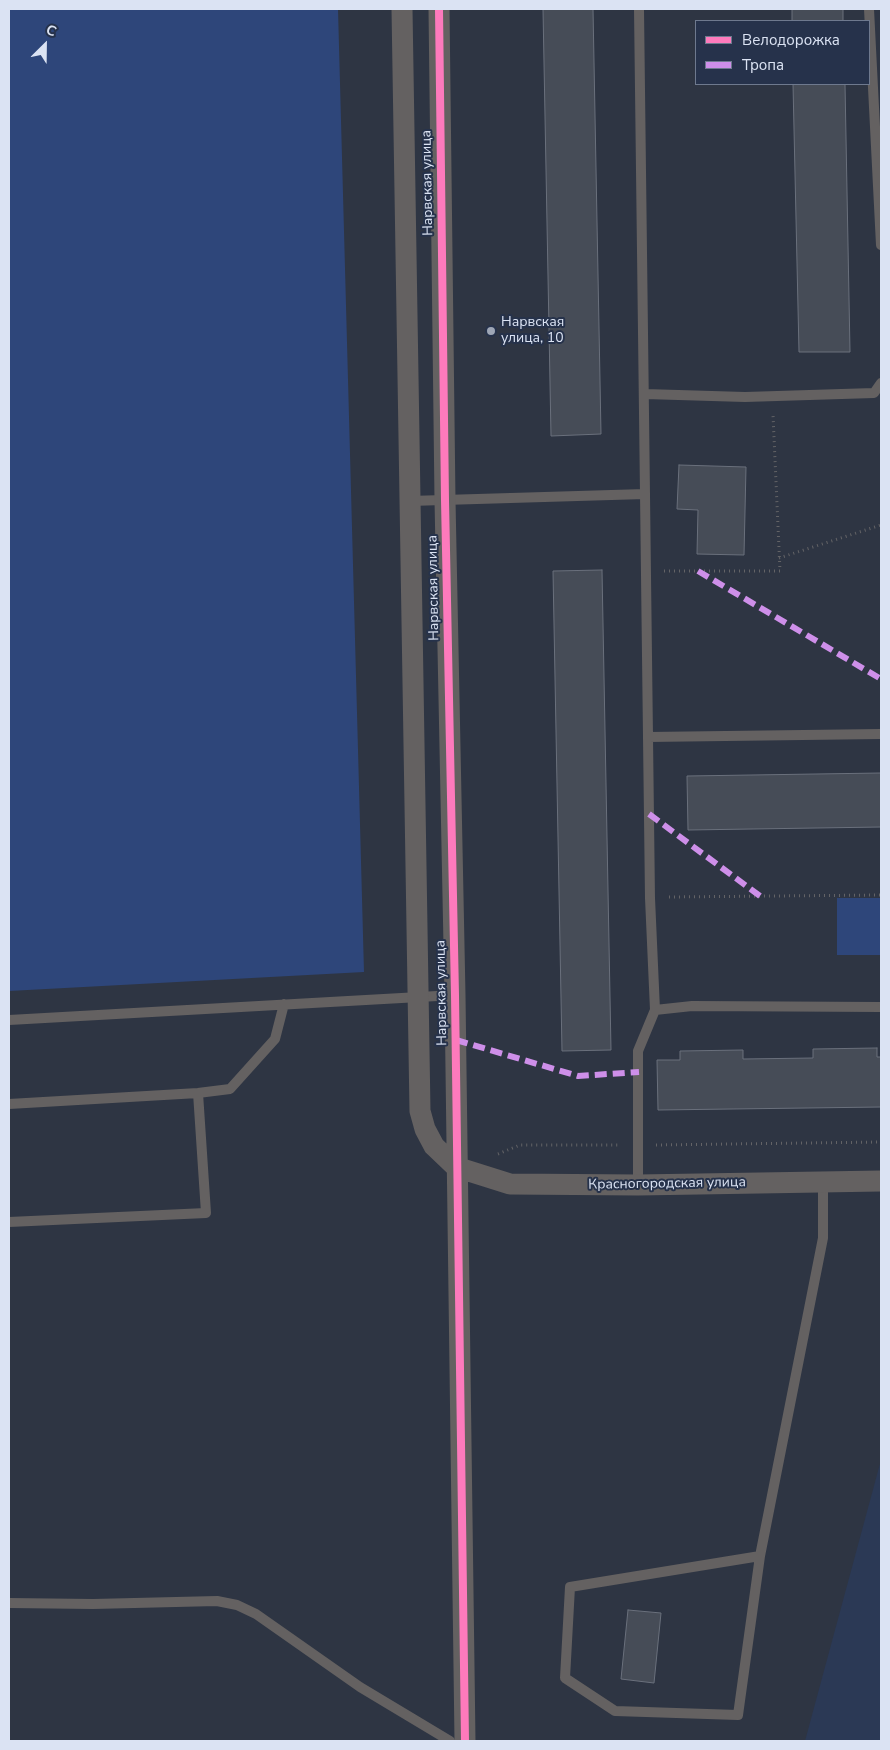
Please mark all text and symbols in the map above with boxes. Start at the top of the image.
north arrow [20,20,70,70]
text: С [43,20,59,41]
legend [695,20,870,85]
text: Велодорожка [742,30,840,50]
text: Тропа [742,55,784,75]
street label: Нарвская улица [419,130,437,236]
place label: Нарвская улица, 10 [501,315,564,348]
marker: Нарвская улица, 10 [485,325,497,337]
street label: Нарвская улица [425,535,443,641]
street label: Нарвская улица [433,940,451,1046]
street label: Красногородская улица [588,1174,746,1194]

